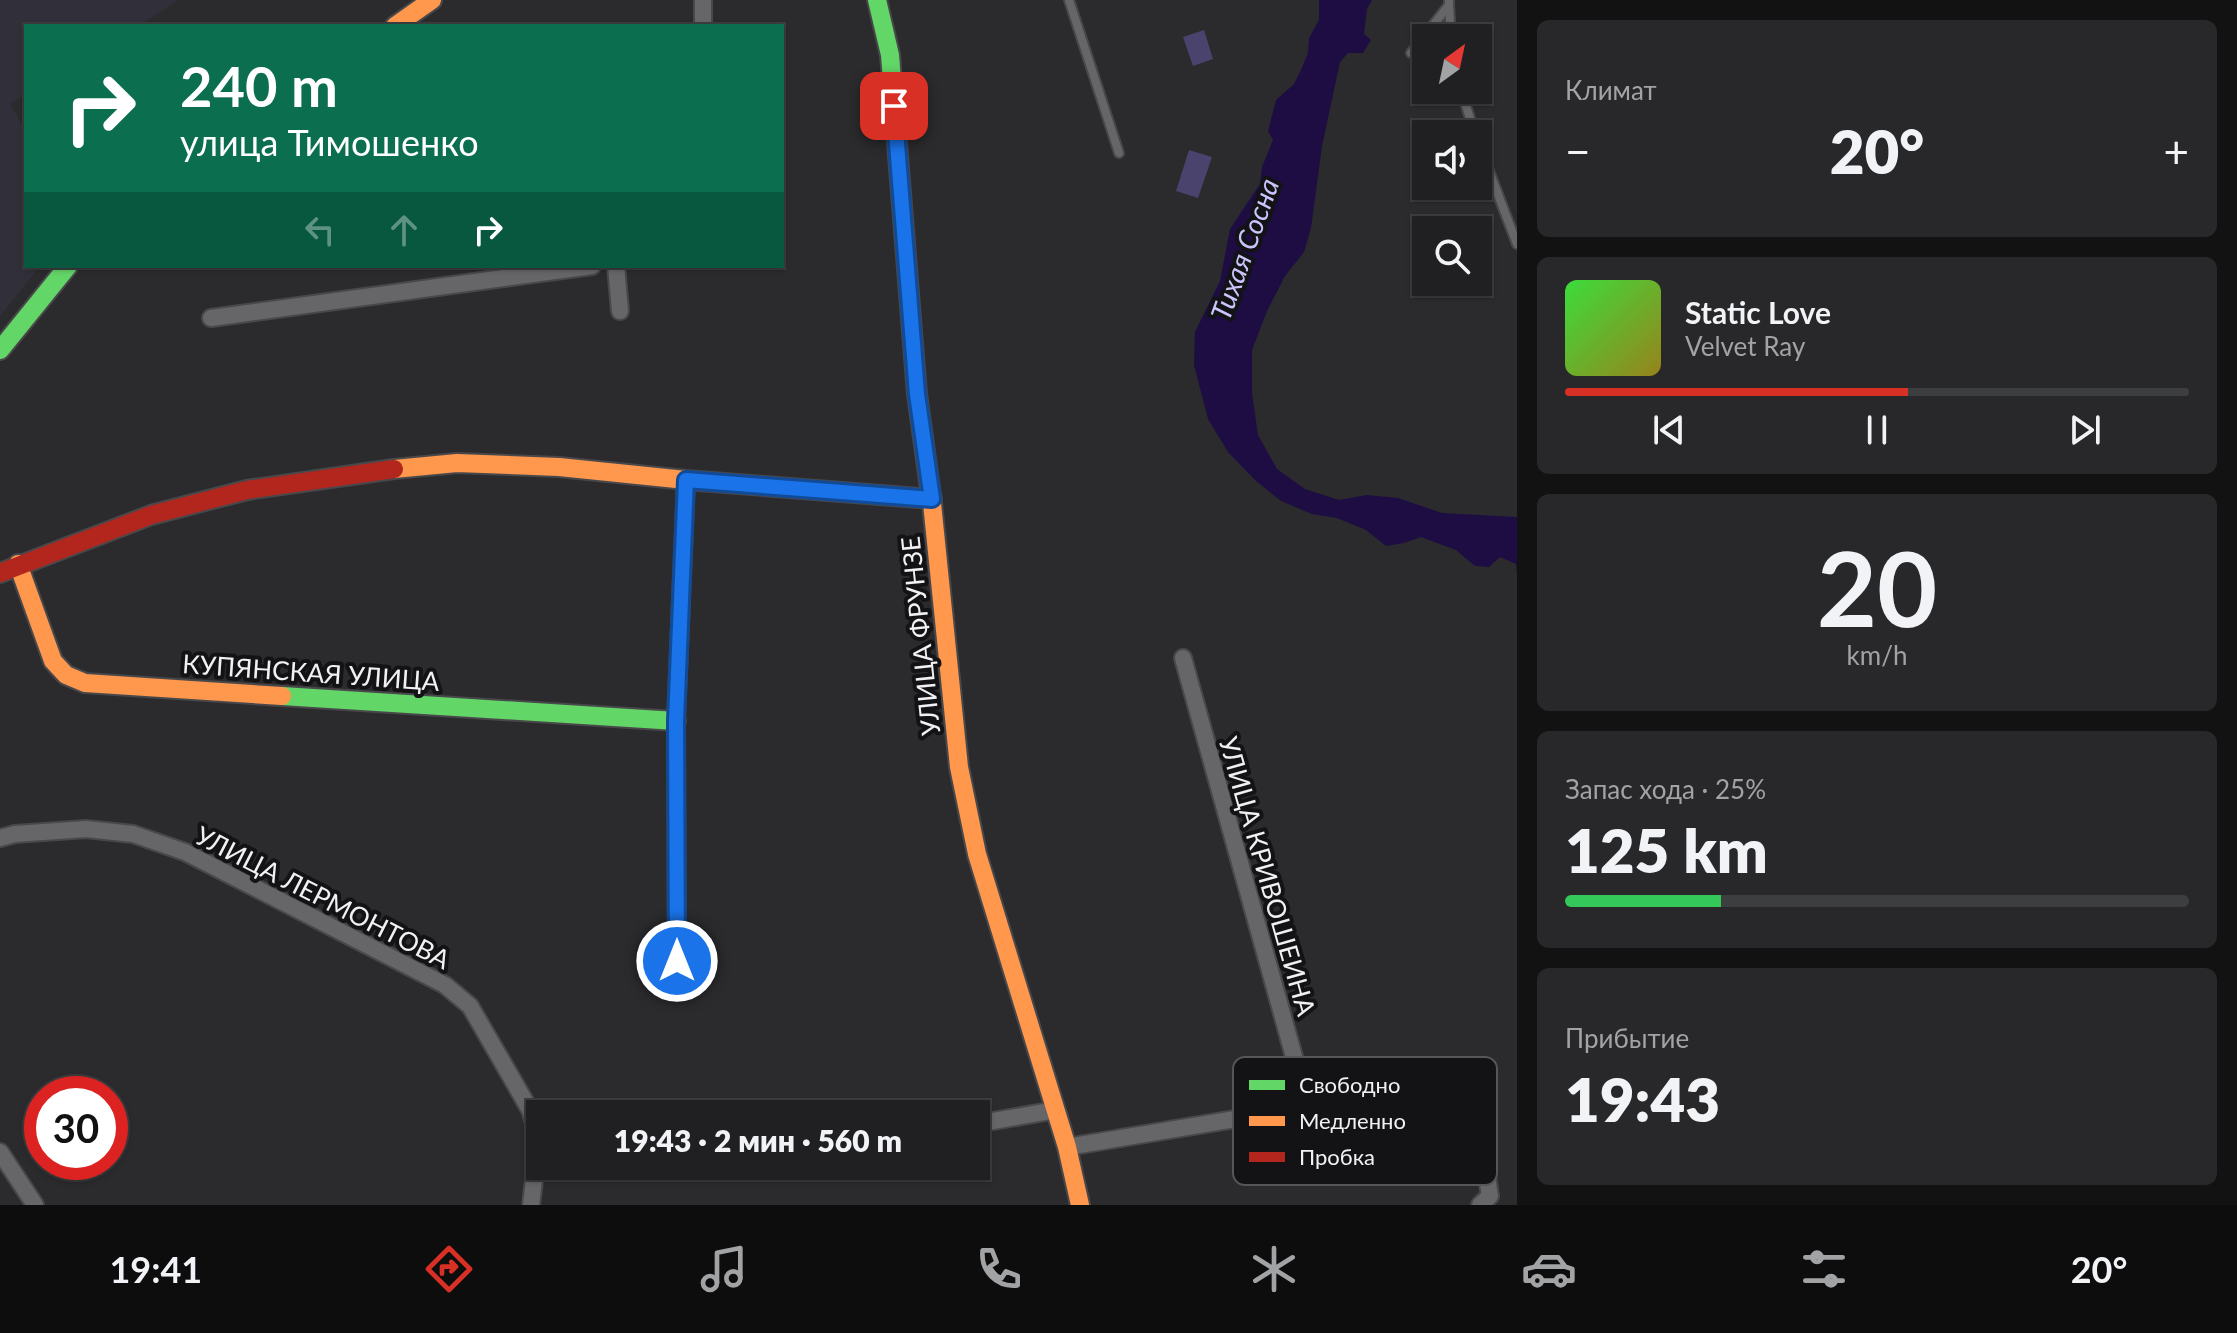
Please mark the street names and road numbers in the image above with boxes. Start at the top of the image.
street label: УЛИЦА ФРУНЗЕ [894,535,946,737]
street label: КУПЯНСКАЯ УЛИЦА [181,647,441,697]
street label: УЛИЦА КРИВОШЕИНА [1213,733,1323,1020]
street label: УЛИЦА ЛЕРМОНТОВА [190,819,456,975]

